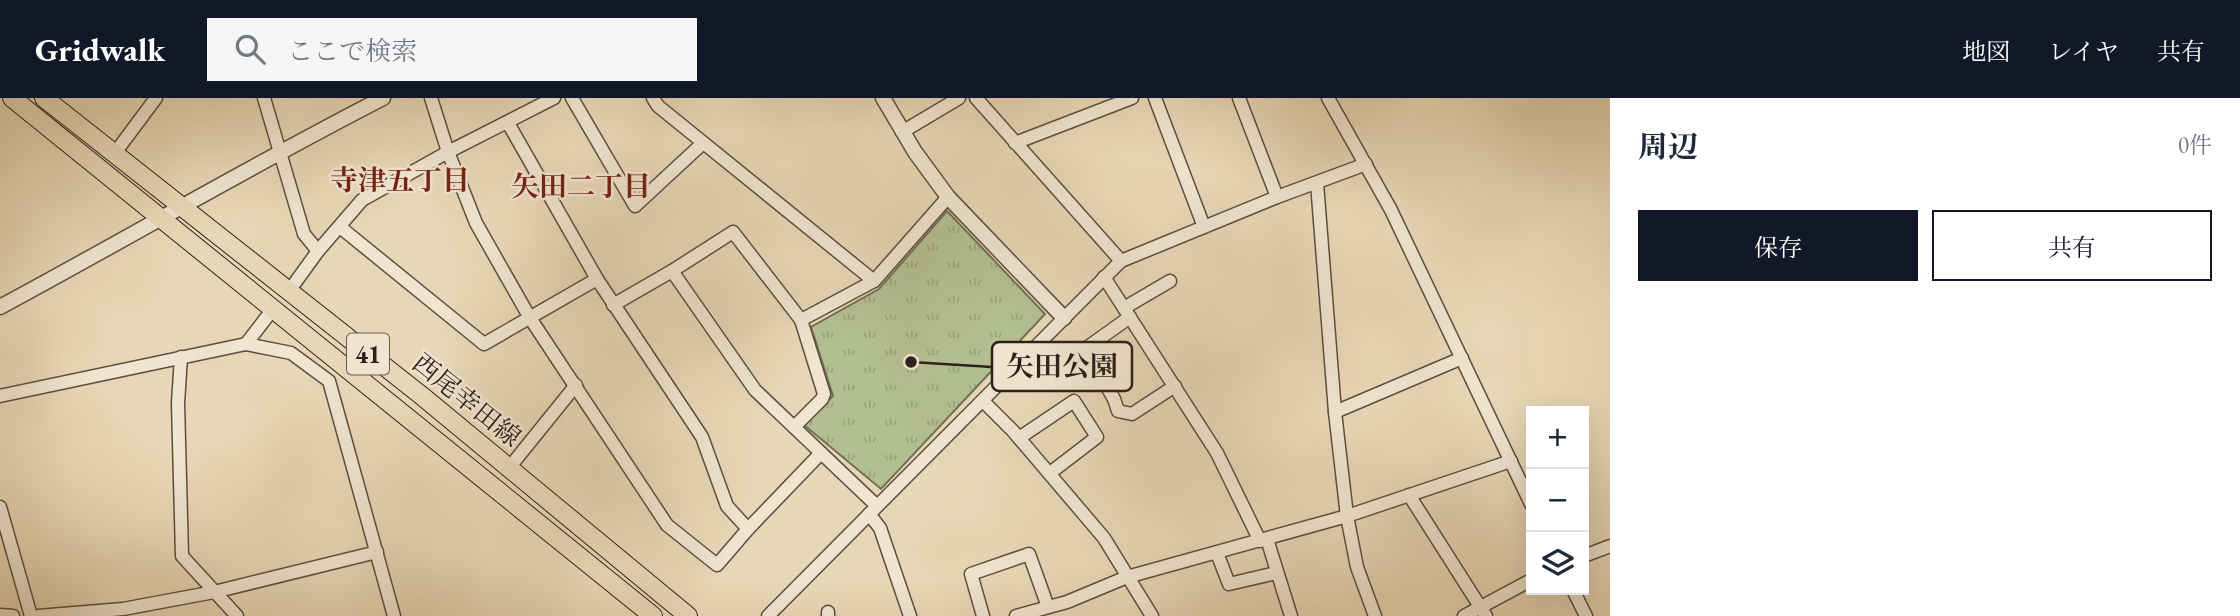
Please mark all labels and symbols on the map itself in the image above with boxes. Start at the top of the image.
district label: 寺津五丁目 [330,162,470,198]
district label: 矢田二丁目 [511,168,651,204]
road number: 41 [347,333,389,374]
callout: 矢田公園 [992,342,1132,391]
street label: 西尾幸田線 [406,346,528,454]
text: 矢田公園 [1006,348,1118,384]

